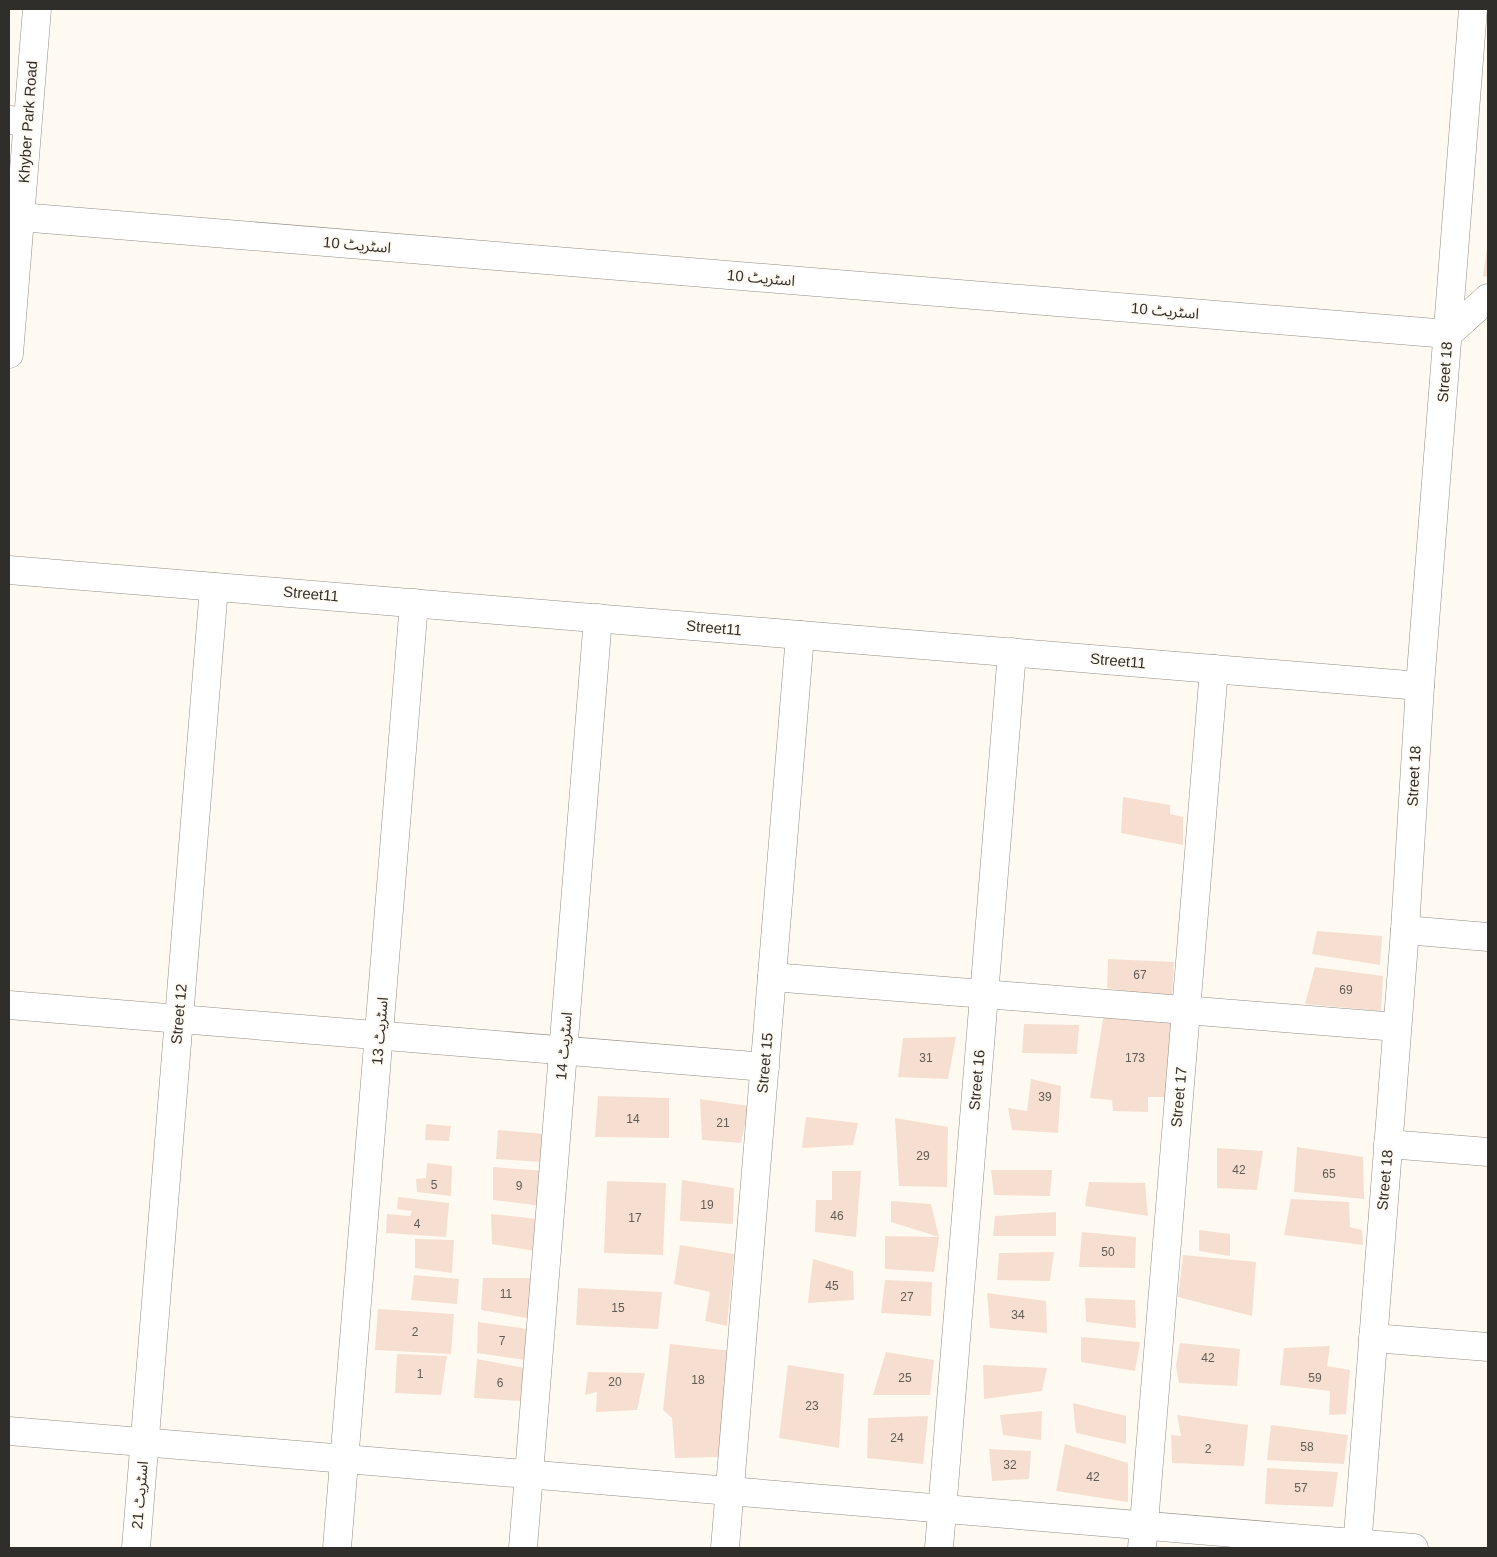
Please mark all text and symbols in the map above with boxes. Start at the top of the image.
street label: Khyber Park Road [15,60,40,184]
street label: اسٹریٹ 10 [322,233,392,257]
street label: اسٹریٹ 10 [726,266,796,290]
street label: اسٹریٹ 10 [1130,299,1200,323]
street label: Street 18 [1434,341,1455,403]
street label: Street11 [283,583,339,604]
street label: Street11 [686,617,742,638]
street label: Street11 [1090,650,1146,671]
street label: Street 18 [1403,745,1424,807]
house number: 67 [1133,968,1147,982]
street label: Street 12 [167,983,190,1045]
house number: 69 [1339,983,1353,997]
street label: اسٹریٹ 13 [368,996,392,1066]
street label: اسٹریٹ 14 [552,1011,576,1081]
street label: Street 15 [753,1032,776,1094]
street label: Street 16 [965,1049,988,1111]
house number: 31 [919,1051,933,1065]
house number: 173 [1125,1051,1145,1065]
street label: Street 17 [1167,1066,1190,1128]
house number: 39 [1038,1090,1052,1104]
house number: 14 [626,1112,640,1126]
house number: 21 [716,1116,730,1130]
house number: 29 [916,1149,930,1163]
street label: Street 18 [1373,1149,1396,1211]
house number: 42 [1232,1163,1246,1177]
house number: 65 [1322,1167,1336,1181]
house number: 5 [431,1178,438,1192]
house number: 9 [516,1179,523,1193]
house number: 19 [700,1198,714,1212]
house number: 46 [830,1209,844,1223]
house number: 17 [628,1211,642,1225]
house number: 4 [414,1217,421,1231]
house number: 50 [1101,1245,1115,1259]
house number: 45 [825,1279,839,1293]
house number: 11 [500,1287,513,1301]
house number: 27 [900,1290,914,1304]
house number: 15 [611,1301,625,1315]
house number: 34 [1011,1308,1025,1322]
house number: 2 [412,1325,419,1339]
house number: 7 [499,1334,506,1348]
house number: 42 [1201,1351,1215,1365]
house number: 1 [417,1367,424,1381]
house number: 25 [898,1371,912,1385]
house number: 59 [1308,1371,1322,1385]
house number: 18 [691,1373,705,1387]
house number: 20 [608,1375,622,1389]
house number: 6 [497,1376,504,1390]
house number: 23 [805,1399,819,1413]
house number: 24 [890,1431,904,1445]
house number: 58 [1300,1440,1314,1454]
house number: 2 [1205,1442,1212,1456]
house number: 32 [1003,1458,1017,1472]
street label: اسٹریٹ 21 [128,1460,152,1530]
house number: 42 [1086,1470,1100,1484]
house number: 57 [1294,1481,1308,1495]

